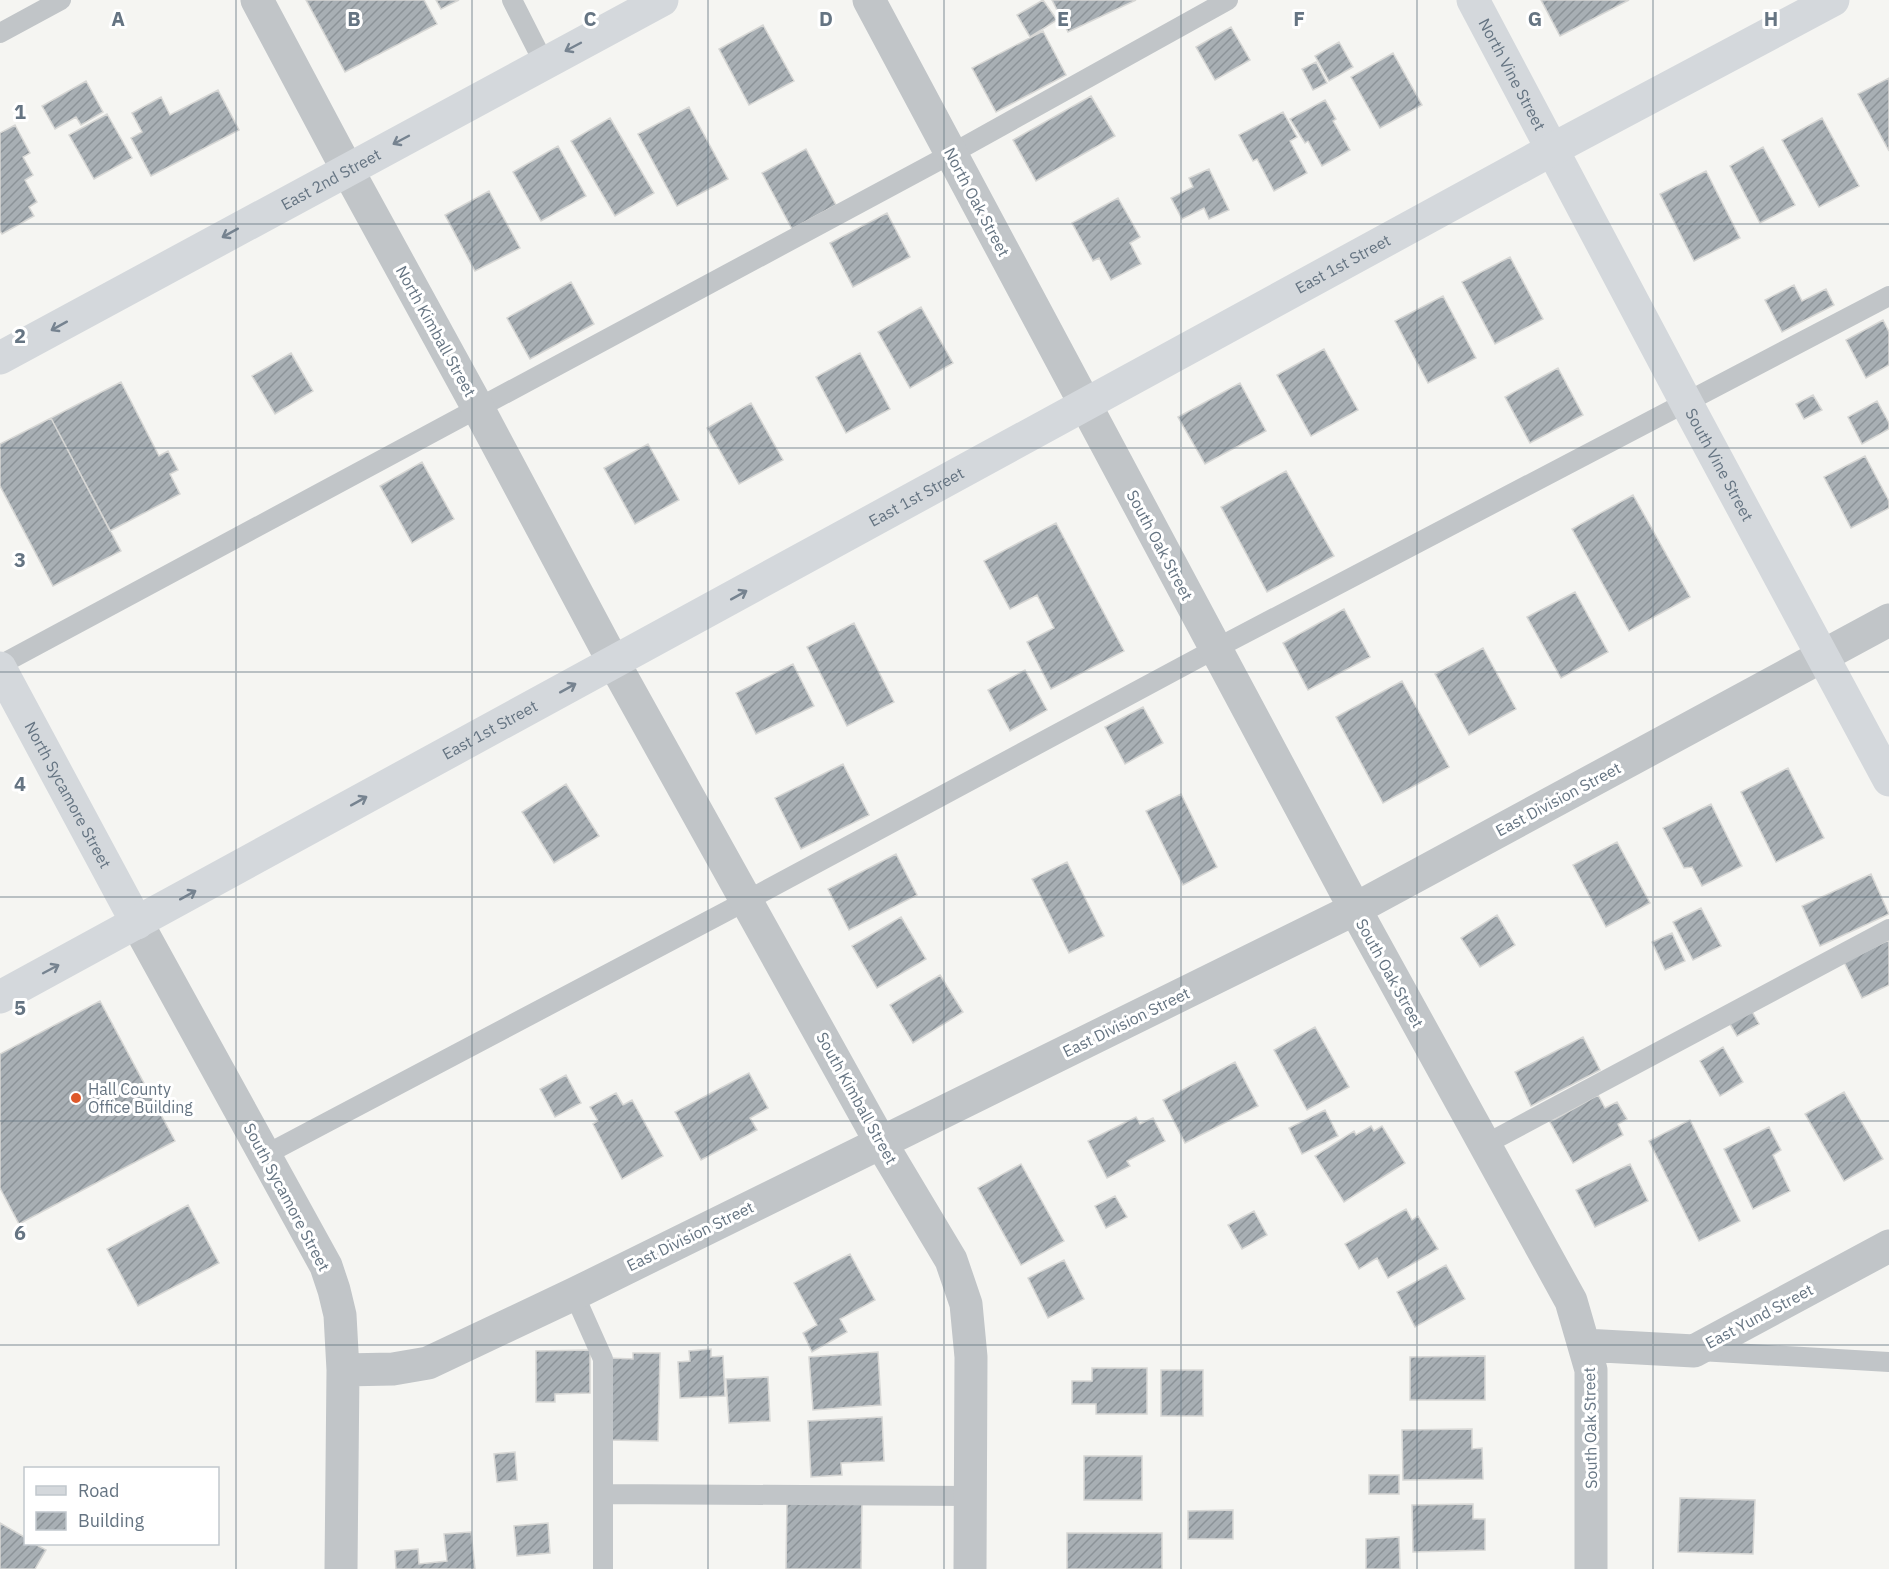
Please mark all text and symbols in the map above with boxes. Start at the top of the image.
text: A [111,5,125,32]
text: B [347,5,361,32]
text: C [583,5,597,32]
text: D [819,5,833,32]
text: E [1057,5,1069,32]
text: F [1293,5,1305,32]
text: G [1528,5,1542,32]
text: H [1764,5,1778,32]
street label: North Vine Street [1474,15,1550,134]
one-way arrow [565,41,582,53]
text: 1 [14,98,26,125]
one-way arrow [393,135,411,146]
street label: East 2nd Street [277,144,384,214]
street label: North Oak Street [940,144,1014,260]
one-way arrow [222,227,239,239]
street label: East 1st Street [1292,230,1394,298]
street label: North Kimball Street [392,262,480,400]
one-way arrow [50,321,68,332]
text: 2 [14,322,26,349]
street label: South Vine Street [1681,405,1758,525]
street label: East 1st Street [865,463,967,531]
street label: South Oak Street [1123,487,1197,603]
text: 3 [14,546,26,573]
one-way arrow [729,589,747,600]
one-way arrow [558,682,576,693]
street label: East 1st Street [439,695,541,764]
street label: North Sycamore Street [21,718,116,872]
street label: East Division Street [1492,758,1624,840]
text: 4 [14,770,26,797]
one-way arrow [351,795,368,807]
one-way arrow [179,889,196,901]
street label: South Oak Street [1352,915,1428,1031]
one-way arrow [42,963,60,974]
street label: East Division Street [1059,983,1193,1061]
text: 5 [14,994,26,1021]
street label: South Kimball Street [812,1028,902,1168]
place label: Hall County Office Building [88,1079,193,1117]
marker: Hall County Office Building [69,1091,83,1105]
street label: South Sycamore Street [239,1120,335,1274]
street label: East Division Street [623,1197,757,1275]
text: 6 [14,1219,26,1246]
street label: East Yund Street [1702,1279,1816,1353]
street label: South Oak Street [1579,1367,1601,1489]
legend [24,1467,219,1545]
text: Road [78,1479,119,1502]
text: Building [78,1509,145,1532]

